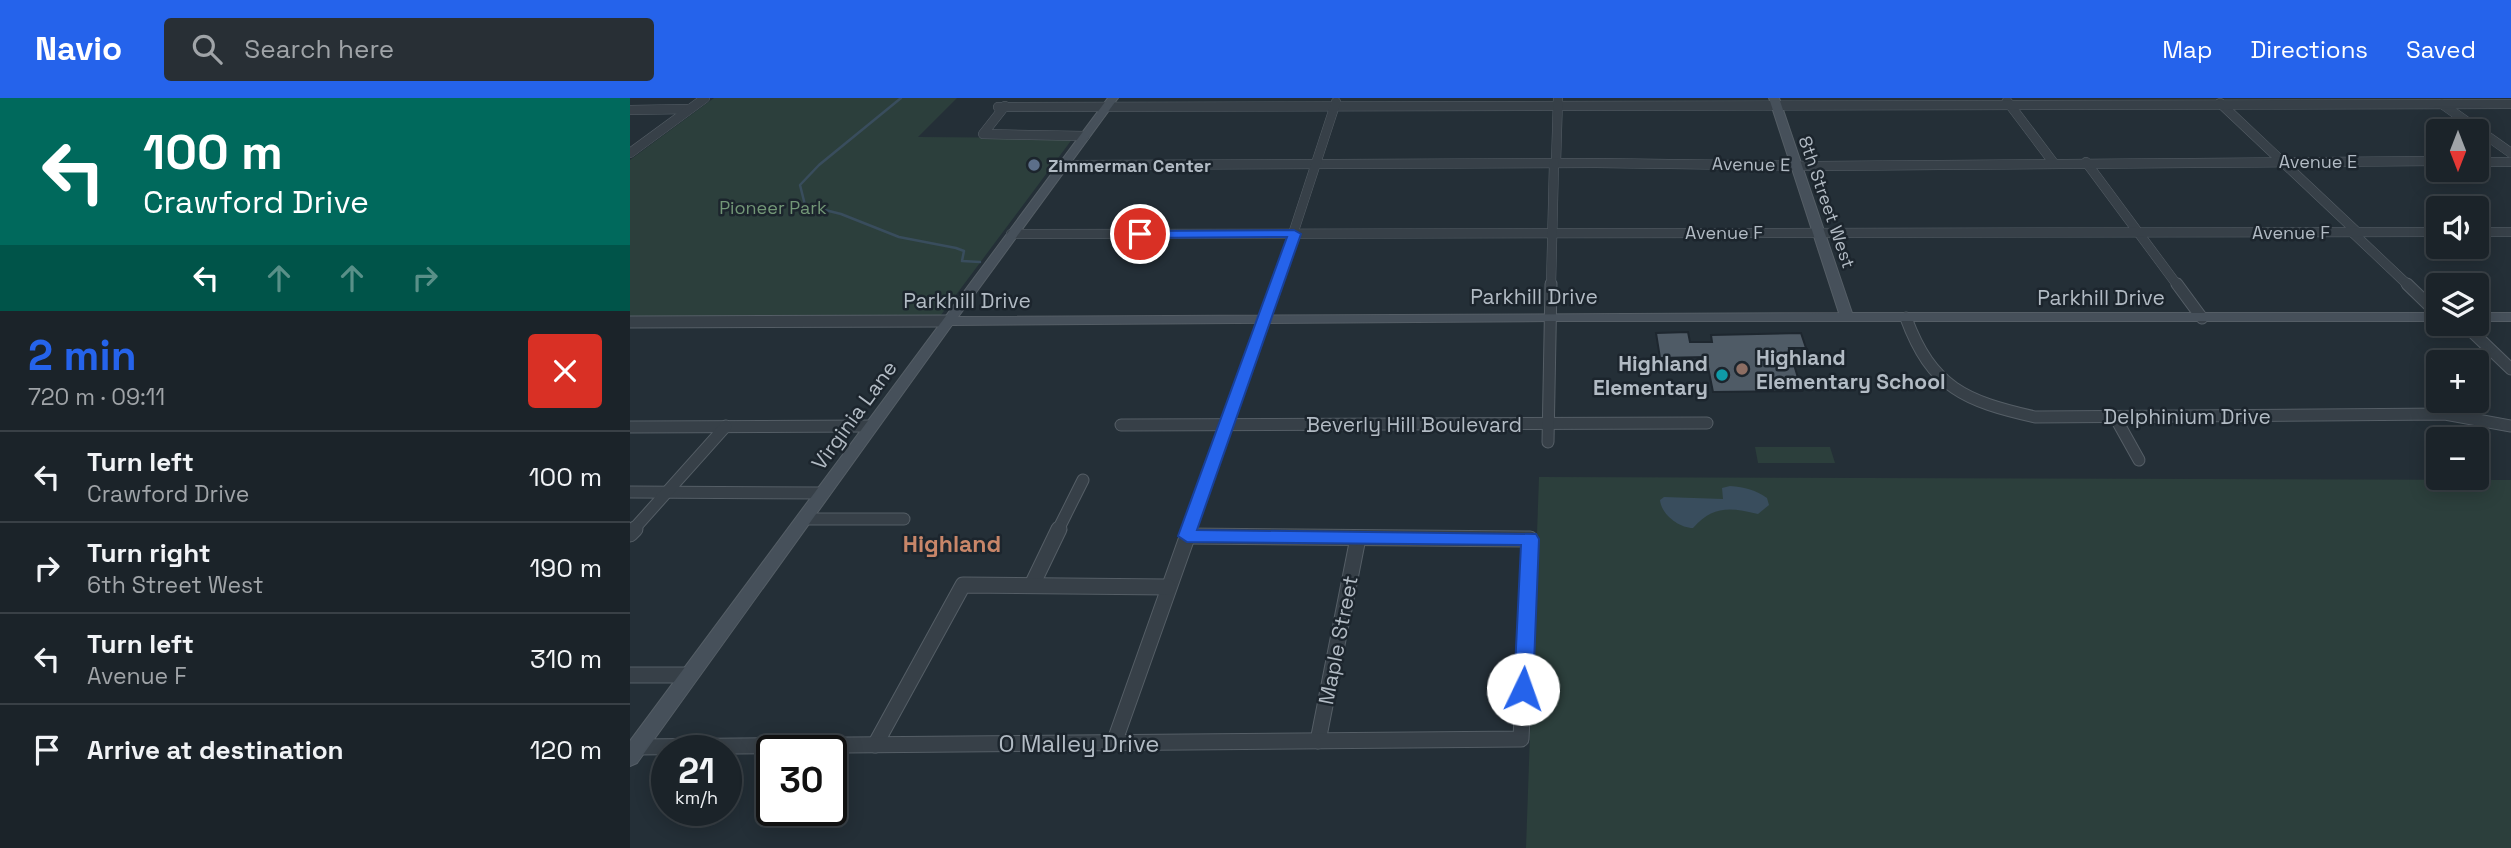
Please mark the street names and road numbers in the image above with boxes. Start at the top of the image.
street label: 8th Street West [1794,133,1860,271]
street label: Avenue E [2279,150,2357,173]
street label: Avenue E [1712,152,1790,176]
street label: Avenue F [1685,221,1763,244]
street label: Avenue F [2252,221,2330,244]
street label: Parkhill Drive [1470,283,1598,310]
street label: Parkhill Drive [2037,284,2165,311]
street label: Parkhill Drive [903,287,1031,314]
street label: Virginia Lane [805,355,903,475]
street label: Delphinium Drive [2103,403,2271,430]
street label: Beverly Hill Boulevard [1306,411,1522,438]
street label: Maple Street [1312,573,1364,707]
street label: O Malley Drive [998,728,1160,759]

